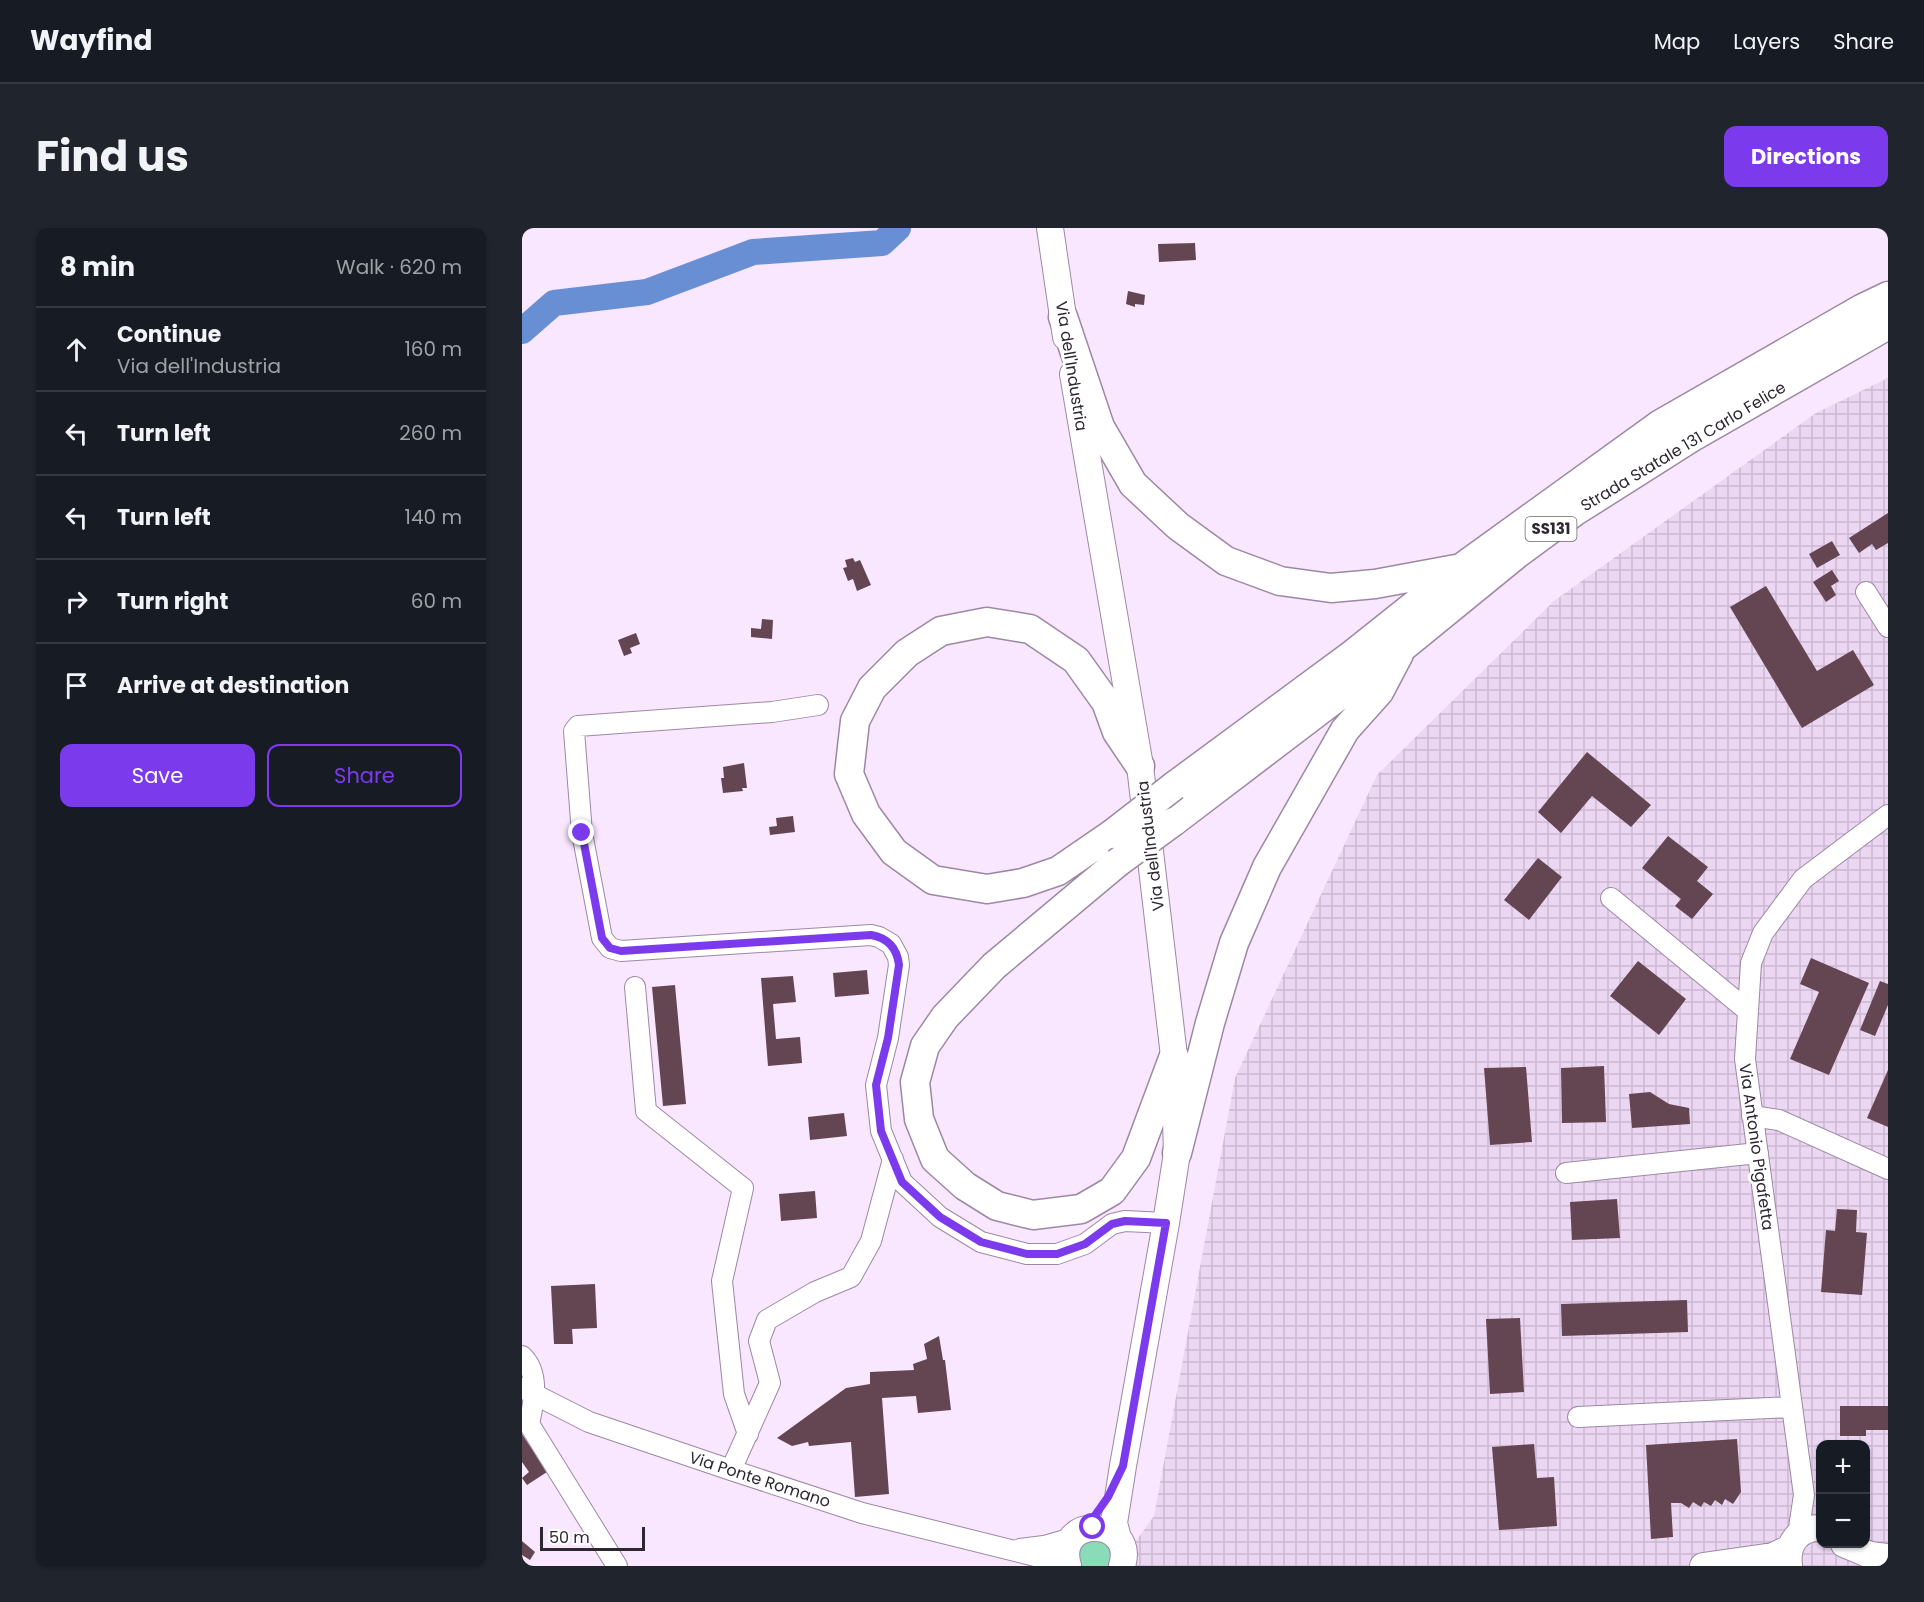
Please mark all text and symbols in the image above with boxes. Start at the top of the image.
text: Wayfind [30,21,152,60]
text: Map [1654,27,1700,56]
text: Layers [1733,27,1800,56]
text: Share [1833,27,1894,56]
button: Directions [1724,126,1888,187]
text: Find us [36,127,189,186]
text: 8 min [60,249,135,285]
text: Walk · 620 m [336,253,462,281]
street label: Via dell'Industria [1050,300,1093,433]
text: Continue [117,319,221,350]
icon: ahead [60,333,93,366]
text: 160 m [404,335,462,363]
text: Via dell'Industria [117,352,281,380]
street label: Strada Statale 131 Carlo Felice [1576,376,1790,517]
icon: left [60,417,93,450]
text: Turn left [117,418,211,449]
text: 260 m [399,419,462,447]
icon: left [60,501,93,534]
text: Turn left [117,502,211,533]
text: 140 m [405,503,462,531]
road number: SS131 [1526,517,1576,541]
icon: right [60,585,93,618]
text: Turn right [117,586,228,617]
text: 60 m [411,587,462,615]
icon: arrive [60,669,93,702]
text: Arrive at destination [117,670,349,701]
button: Save [60,744,255,807]
button: Share [267,744,462,807]
street label: Via dell'Industria [1131,779,1170,912]
route end [568,819,594,845]
street label: Via Antonio Pigafetta [1733,1062,1780,1232]
map controls [1816,1440,1870,1548]
button: + [1816,1440,1870,1494]
street label: Via Ponte Romano [686,1446,833,1513]
button: − [1816,1494,1870,1548]
route start [1079,1513,1105,1539]
scale bar [540,1524,645,1552]
text: 50 m [549,1526,590,1549]

